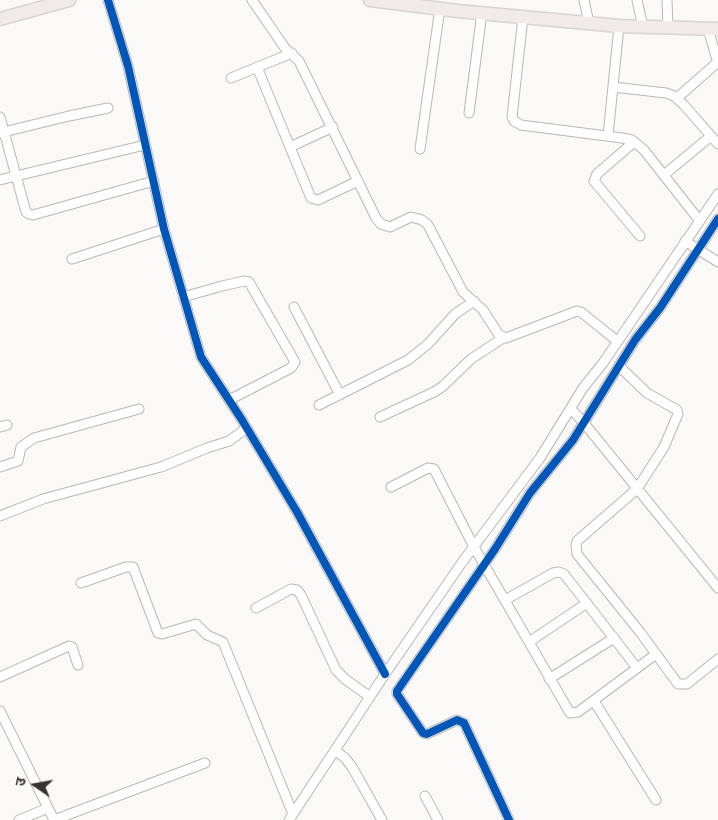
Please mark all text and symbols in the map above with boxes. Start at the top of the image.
north arrow [10,760,60,810]
text: उ [9,776,31,788]

